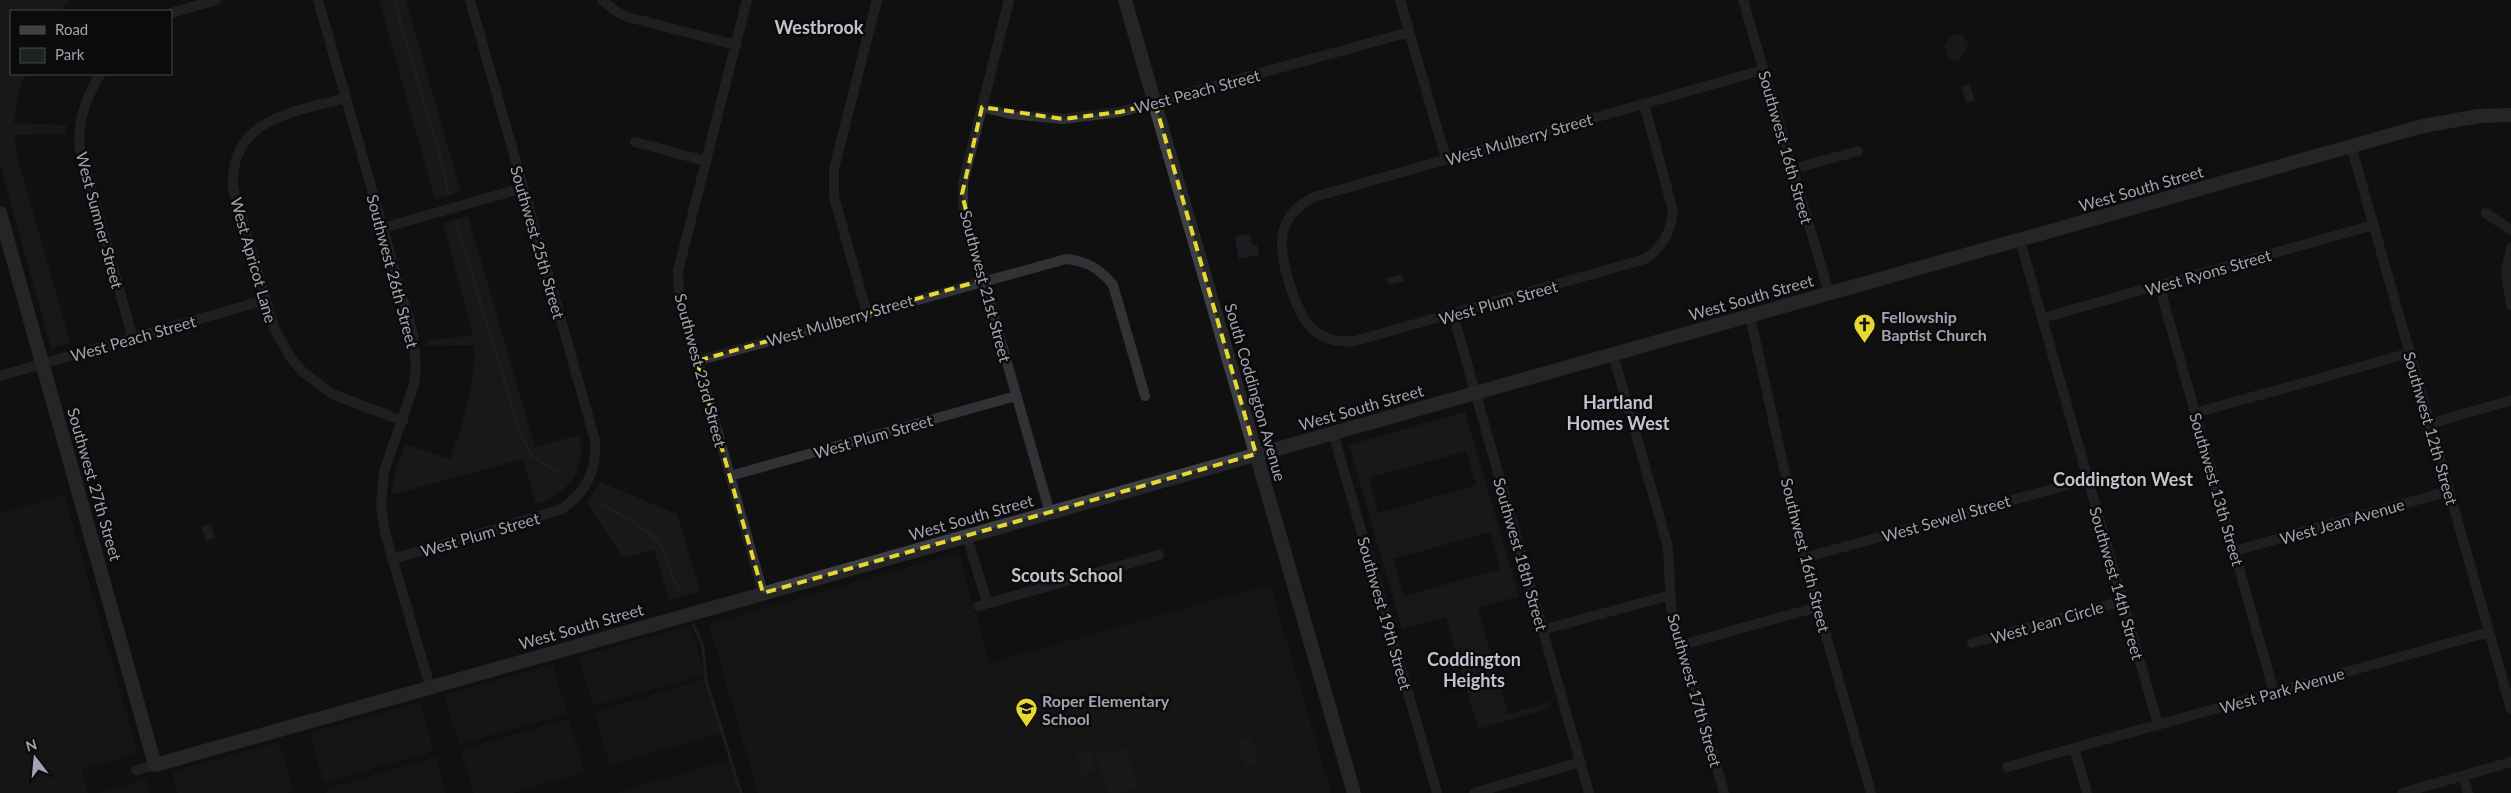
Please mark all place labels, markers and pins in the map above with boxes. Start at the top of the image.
place label: Fellowship Baptist Church [1881,307,1987,344]
church icon: Fellowship Baptist Church [1853,313,1877,344]
place label: Roper Elementary School [1042,691,1170,728]
school or university icon: Roper Elementary School [1014,697,1038,728]

